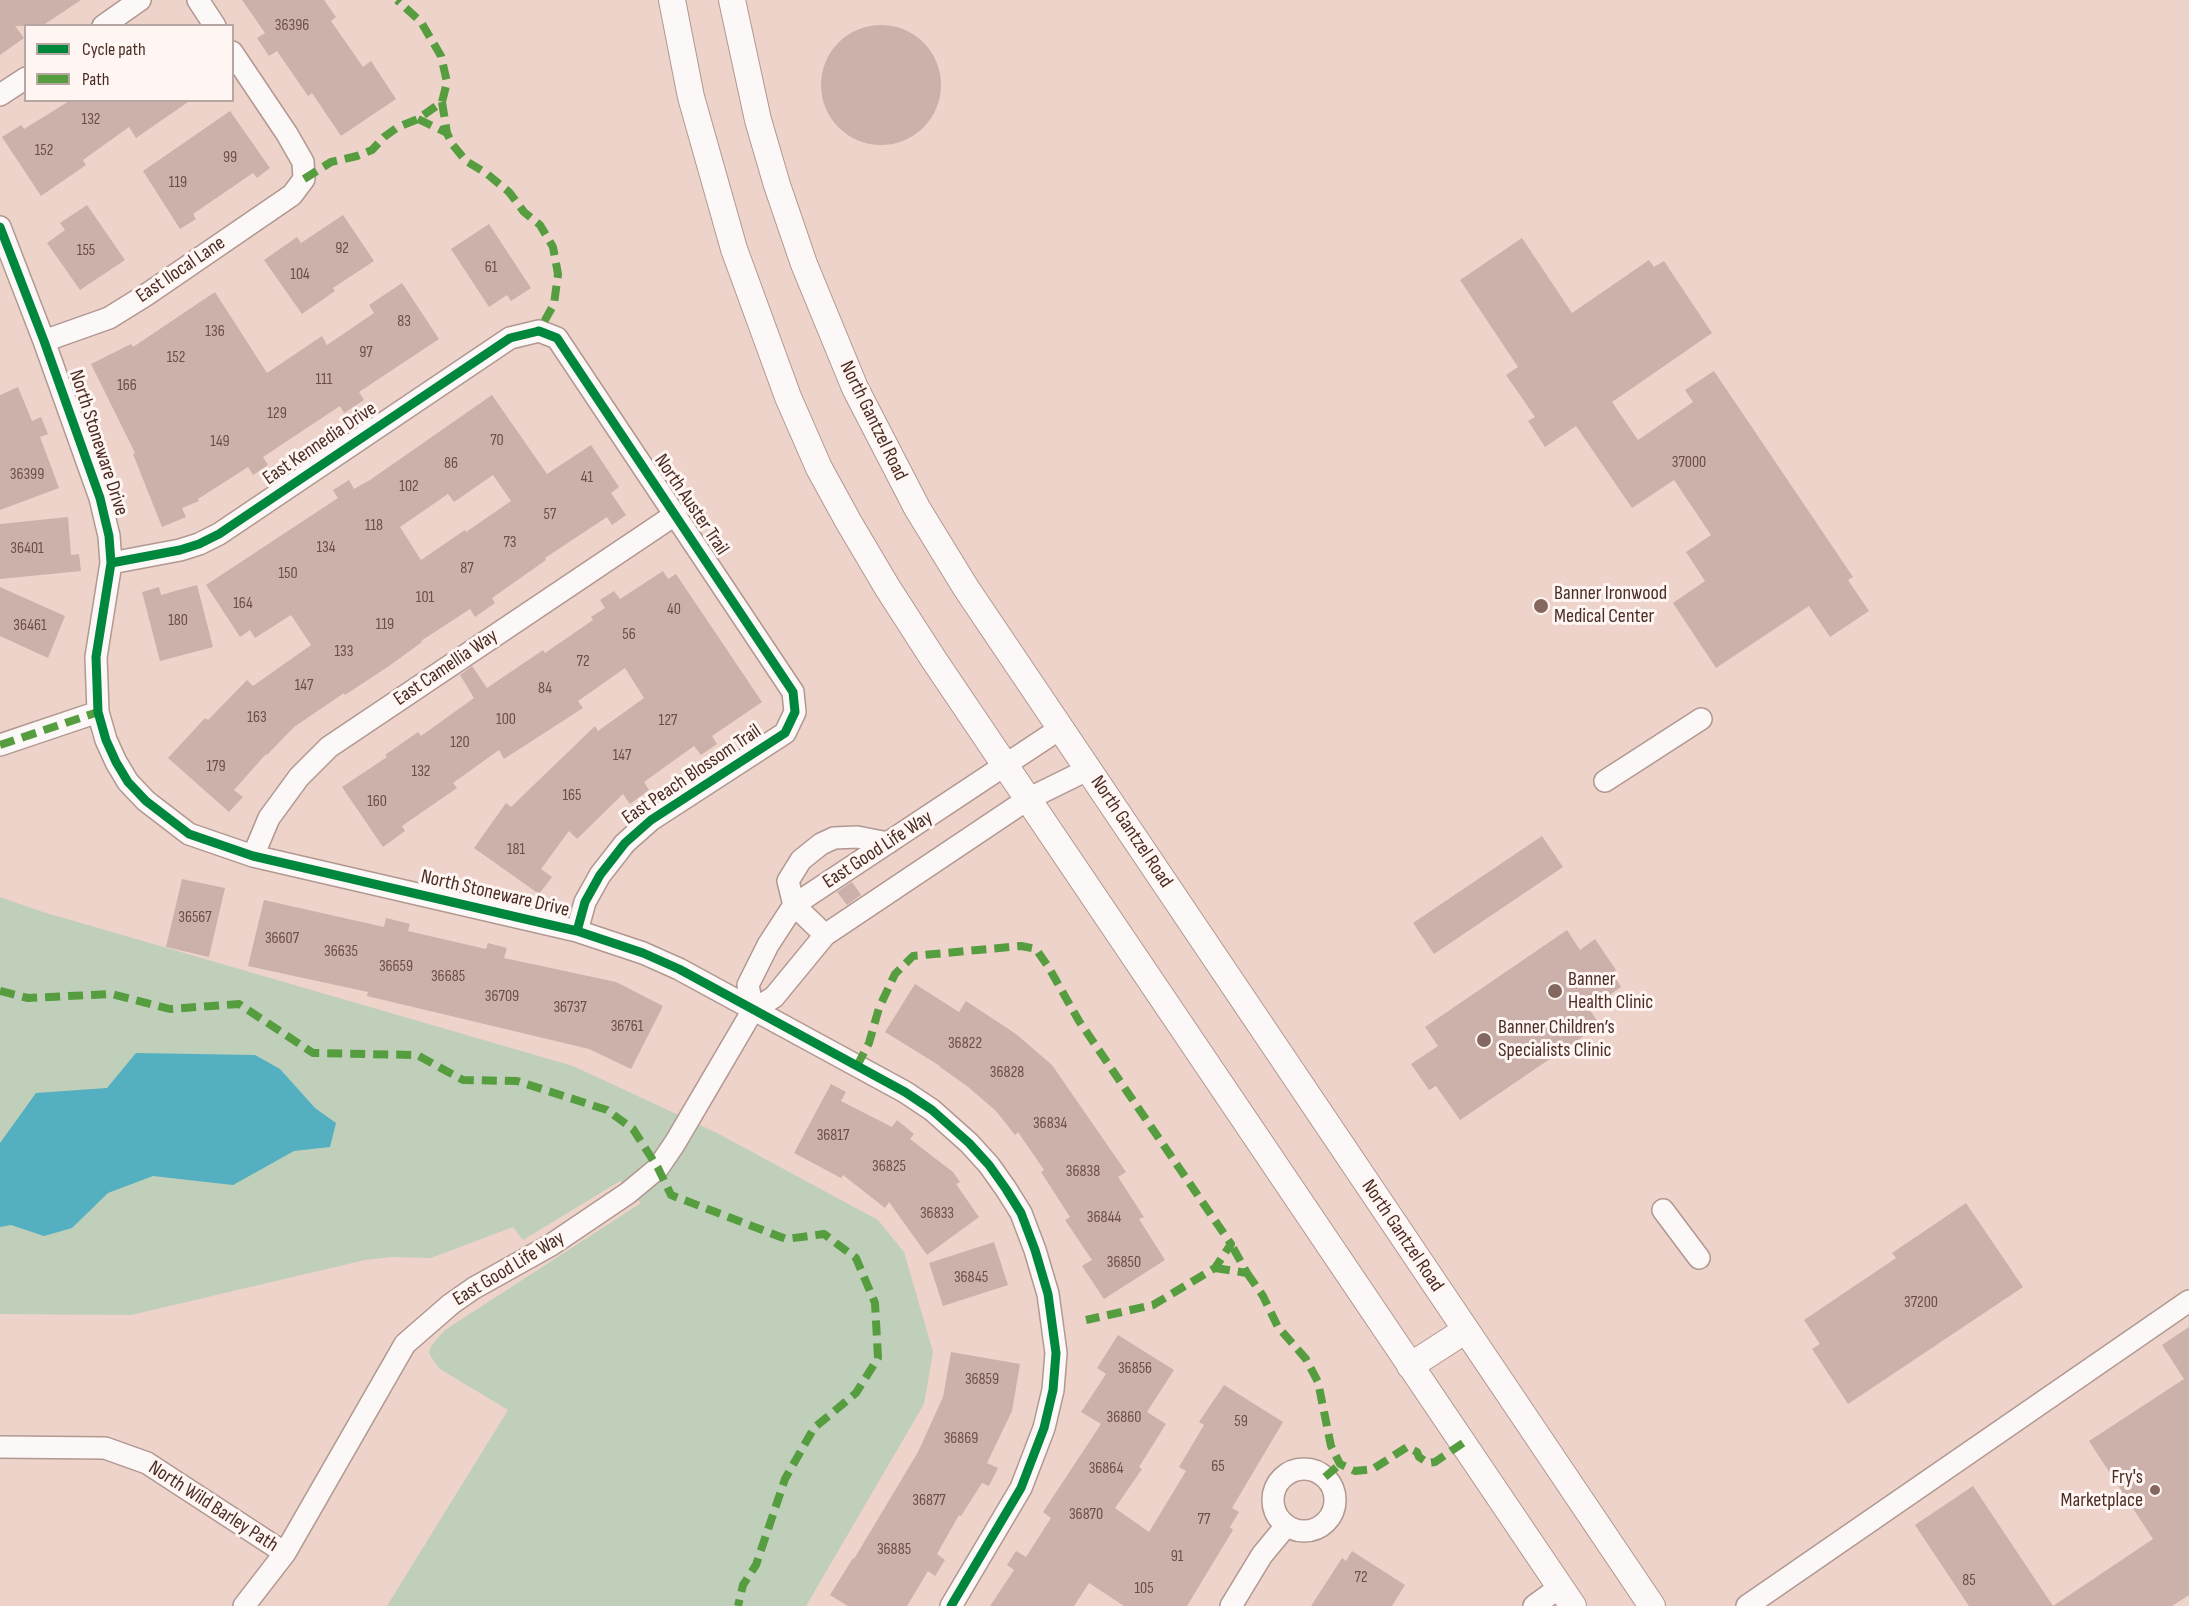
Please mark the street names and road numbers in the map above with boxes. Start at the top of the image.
street label: East Ilocal Lane [132,231,230,309]
street label: North Gantzel Road [834,357,912,485]
street label: North Stoneware Drive [63,367,133,519]
street label: East Kennedia Drive [259,397,381,491]
street label: North Auster Trail [648,450,734,560]
street label: East Camellia Way [389,624,503,712]
street label: East Peach Blossom Trail [618,720,766,830]
street label: North Gantzel Road [1085,771,1177,893]
street label: East Good Life Way [819,806,937,894]
street label: North Stoneware Drive [418,865,572,923]
street label: North Gantzel Road [1356,1175,1448,1297]
street label: East Good Life Way [449,1226,569,1312]
street label: North Wild Barley Path [144,1456,282,1558]

